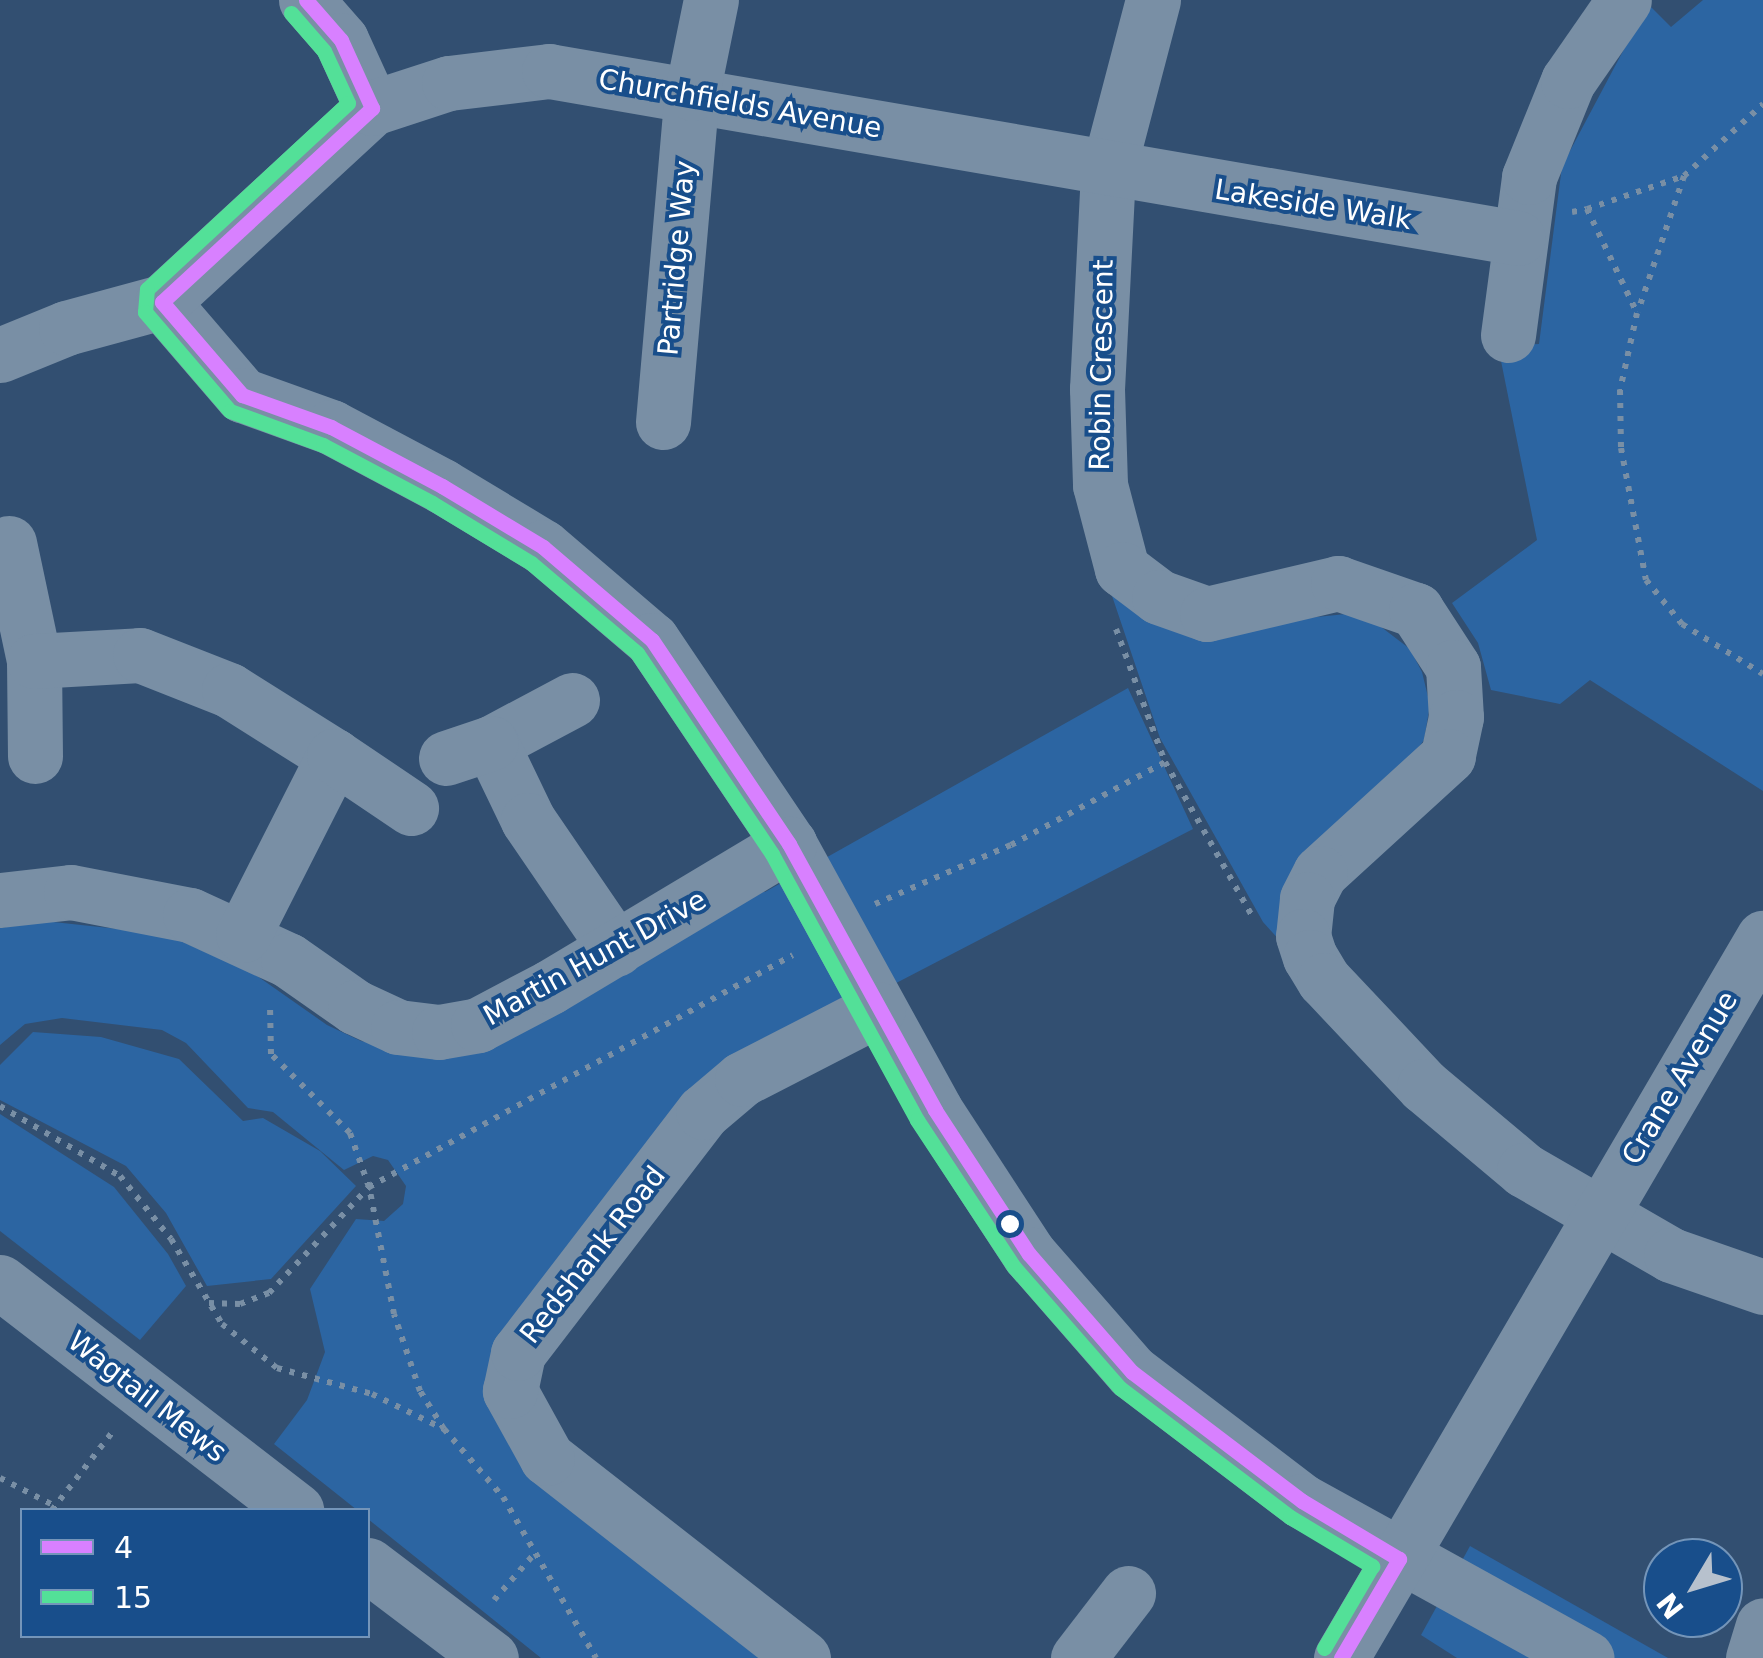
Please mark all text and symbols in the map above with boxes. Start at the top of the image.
street label: Churchfields Avenue [596,63,884,145]
street label: Partridge Way [652,159,702,357]
street label: Lakeside Walk [1212,173,1414,237]
street label: Robin Crescent [1083,259,1121,471]
street label: Martin Hunt Drive [478,883,712,1033]
street label: Crane Avenue [1615,985,1745,1171]
street label: Redshank Road [513,1160,673,1350]
unlabelled marker [1000,1214,1020,1234]
street label: Wagtail Mews [61,1325,233,1469]
legend [20,1508,370,1638]
text: 4 [114,1530,133,1565]
north arrow [1643,1538,1743,1638]
text: 15 [114,1580,152,1615]
text: N [1650,1586,1691,1625]

